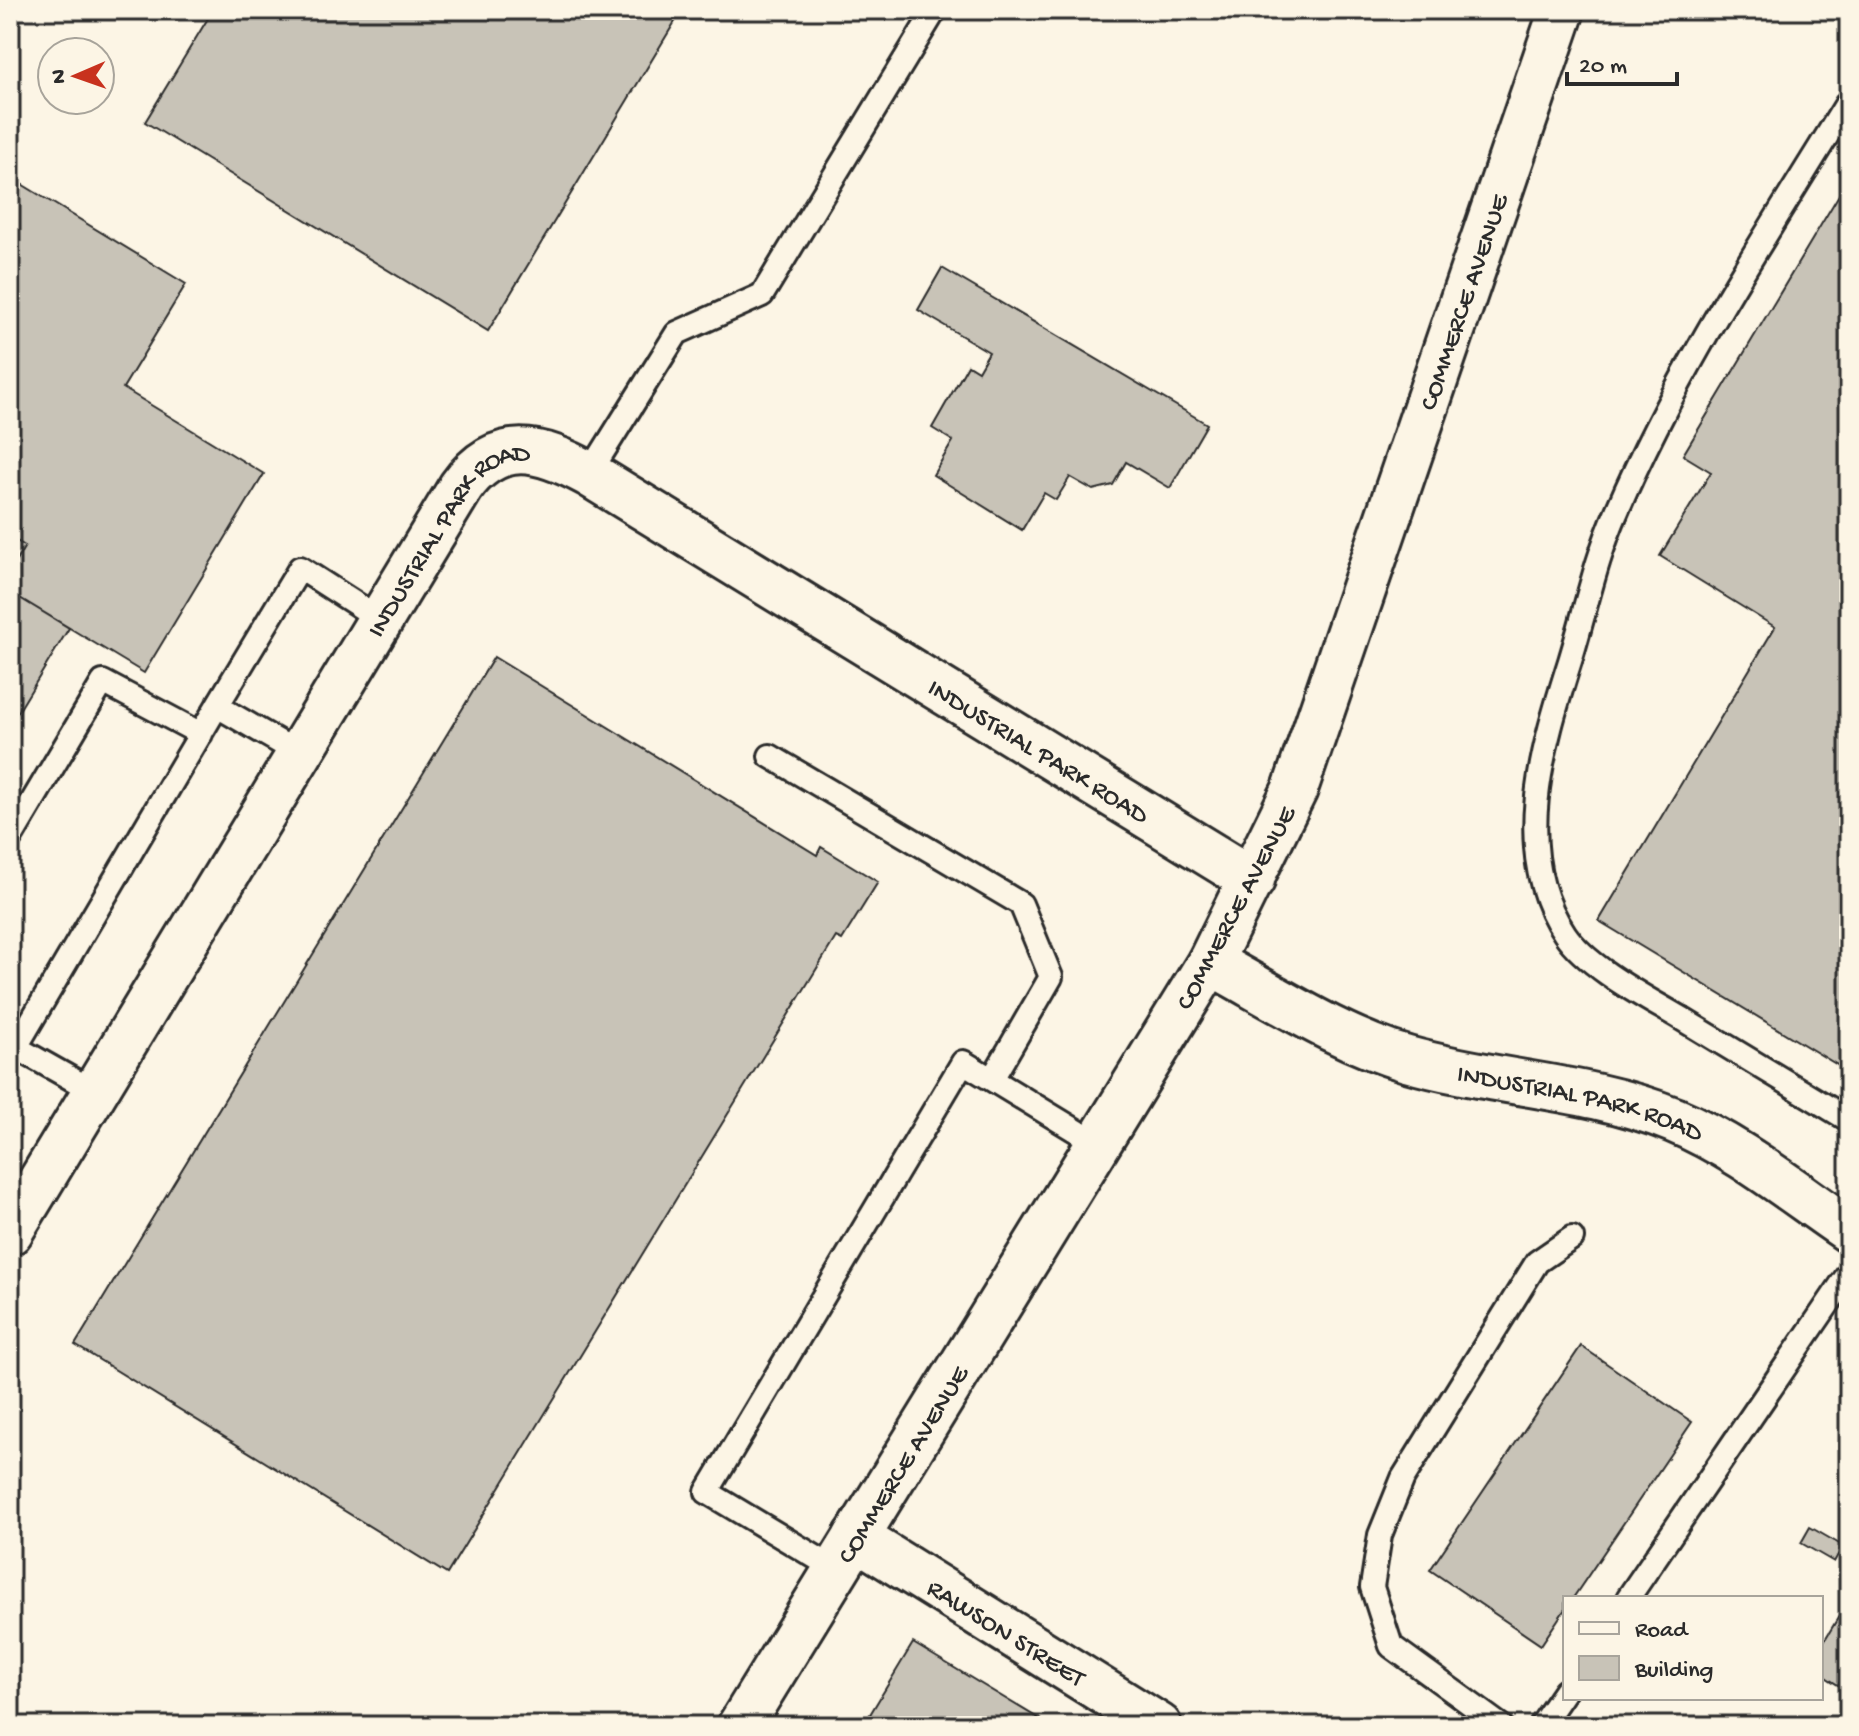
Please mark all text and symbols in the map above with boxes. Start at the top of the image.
north arrow [36,36,116,116]
scale bar [1567,36,1677,86]
text: 20 m [1579,53,1627,82]
text: N [47,69,73,84]
street label: COMMERCE AVENUE [1415,190,1518,415]
street label: INDUSTRIAL PARK ROAD [363,440,530,644]
street label: INDUSTRIAL PARK ROAD [921,674,1153,833]
street label: COMMERCE AVENUE [1171,801,1305,1016]
street label: INDUSTRIAL PARK ROAD [1454,1060,1707,1151]
street label: COMMERCE AVENUE [833,1361,978,1571]
street label: RAWSON STREET [920,1574,1090,1696]
legend [1563,1596,1823,1700]
text: Road [1635,1617,1689,1646]
text: Building [1634,1657,1713,1686]

